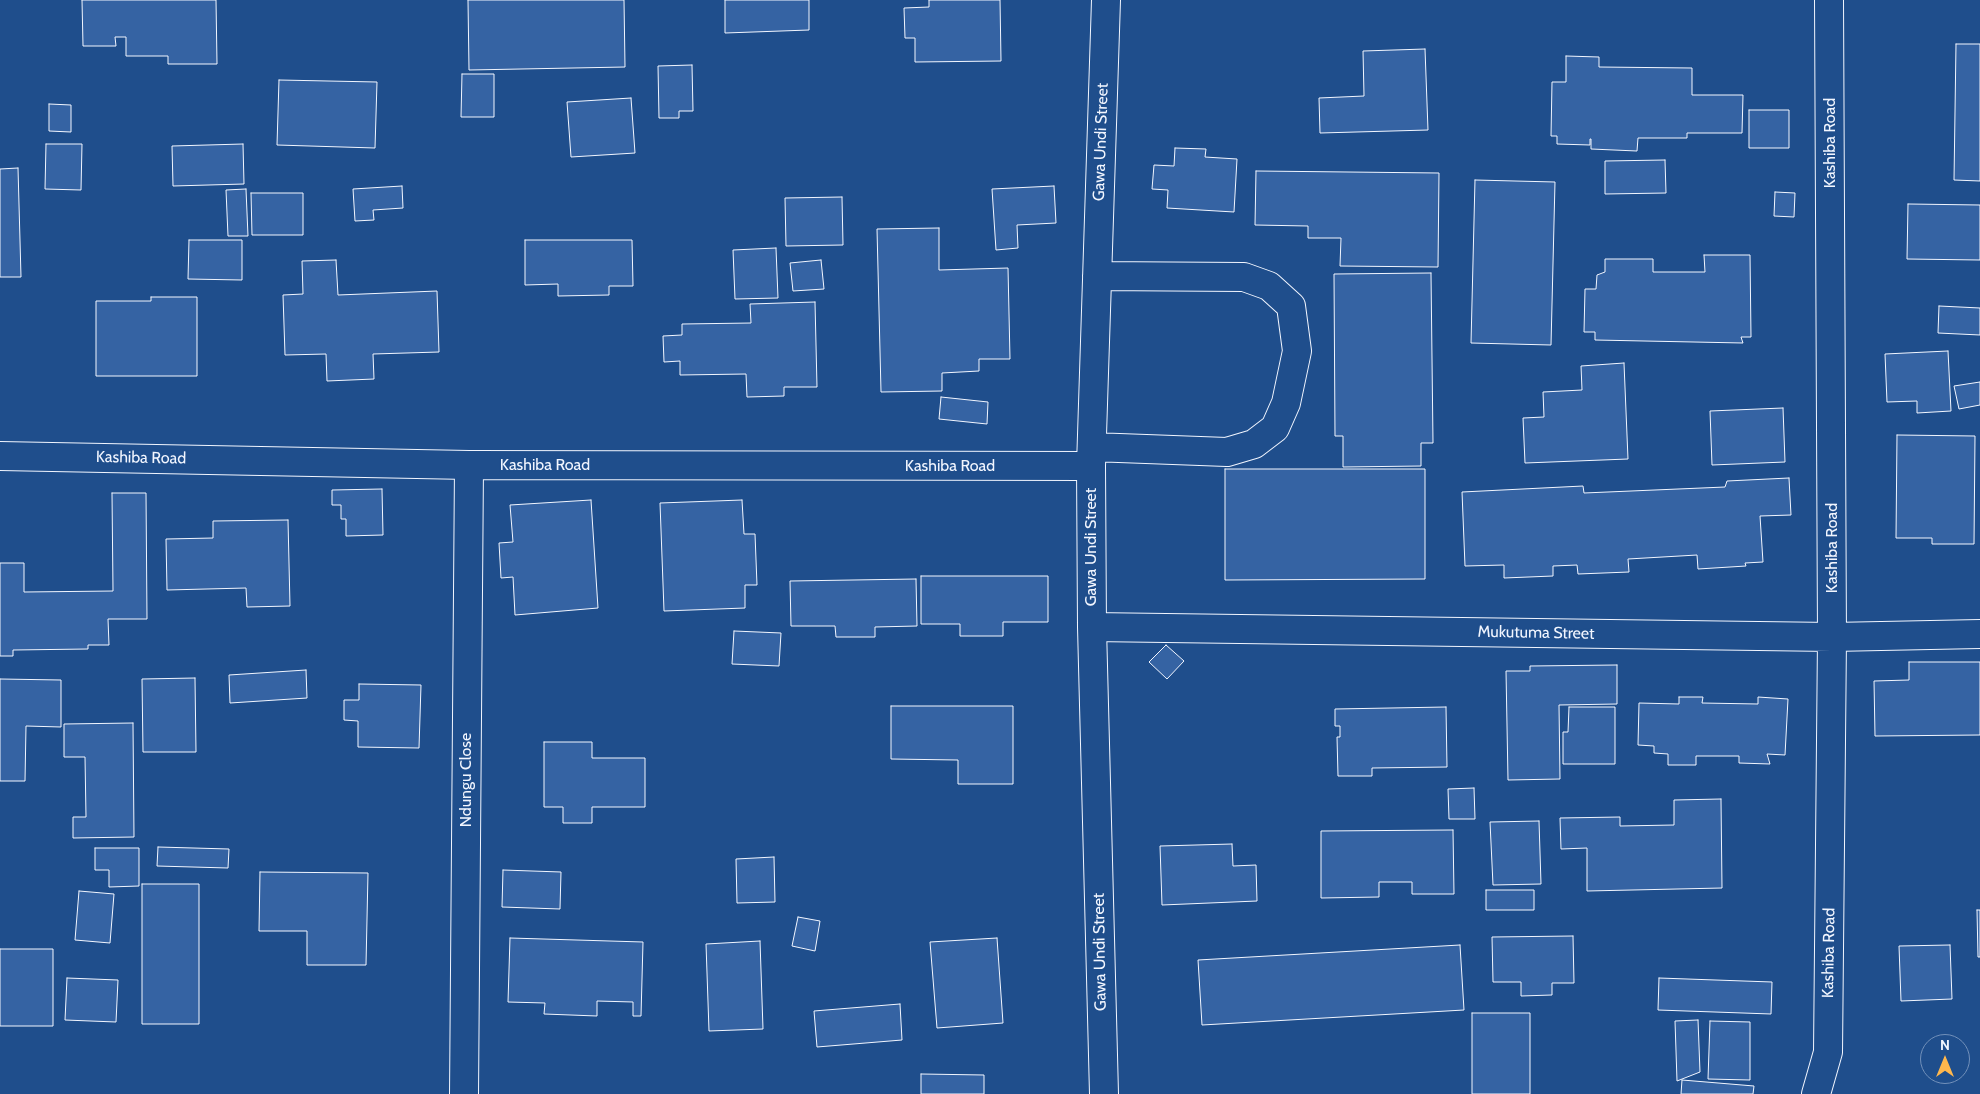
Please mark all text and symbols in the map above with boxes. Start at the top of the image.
street label: Gawa Undi Street [1089,83,1113,201]
street label: Kashiba Road [1820,98,1840,188]
street label: Kashiba Road [96,448,186,468]
street label: Kashiba Road [500,455,590,475]
street label: Kashiba Road [905,456,995,476]
street label: Gawa Undi Street [1081,488,1101,606]
street label: Kashiba Road [1822,503,1842,593]
street label: Mukutuma Street [1477,622,1595,644]
street label: Ndungu Close [456,733,476,827]
street label: Gawa Undi Street [1089,893,1111,1011]
street label: Kashiba Road [1819,908,1839,998]
north arrow [1920,1034,1970,1084]
text: N [1940,1036,1950,1054]

